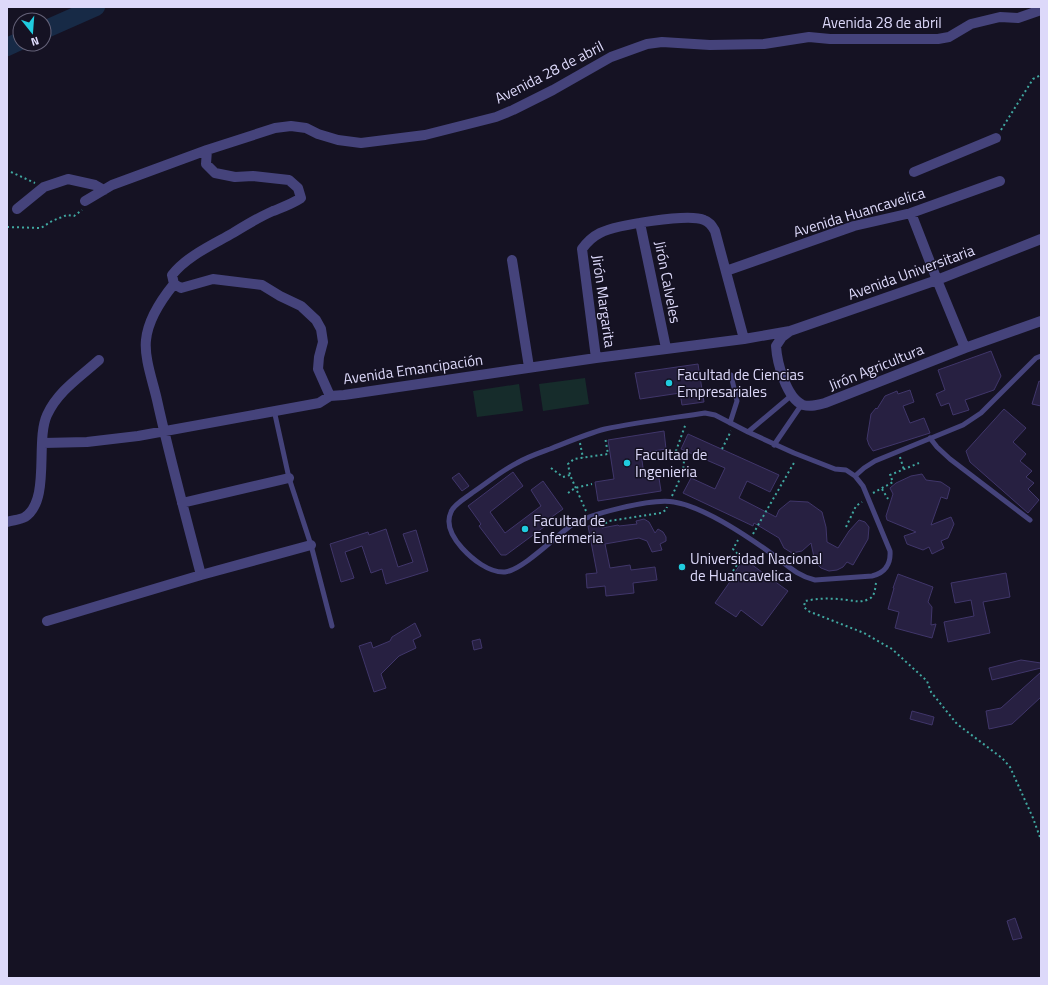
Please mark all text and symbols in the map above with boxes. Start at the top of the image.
street label: Avenida 28 de abril [822,11,942,34]
north arrow [12,12,52,52]
text: N [29,33,41,50]
street label: Avenida 28 de abril [490,35,608,109]
street label: Avenida Huancavelica [790,181,928,243]
street label: Avenida Universitaria [844,238,978,306]
street label: Jirón Calveles [649,239,687,325]
street label: Jirón Margarita [586,253,622,349]
street label: Jirón Agricultura [825,337,927,397]
street label: Avenida Emancipación [342,348,484,390]
place label: Facultad de Ciencias Empresariales [677,363,804,403]
marker: Facultad de Ciencias Empresariales [664,378,674,388]
place label: Facultad de Ingenieria [635,443,707,483]
marker: Facultad de Ingenieria [622,458,632,468]
place label: Facultad de Enfermeria [533,509,605,549]
marker: Facultad de Enfermeria [520,524,530,534]
place label: Universidad Nacional de Huancavelica [690,547,822,587]
marker: Universidad Nacional de Huancavelica [677,562,687,572]

